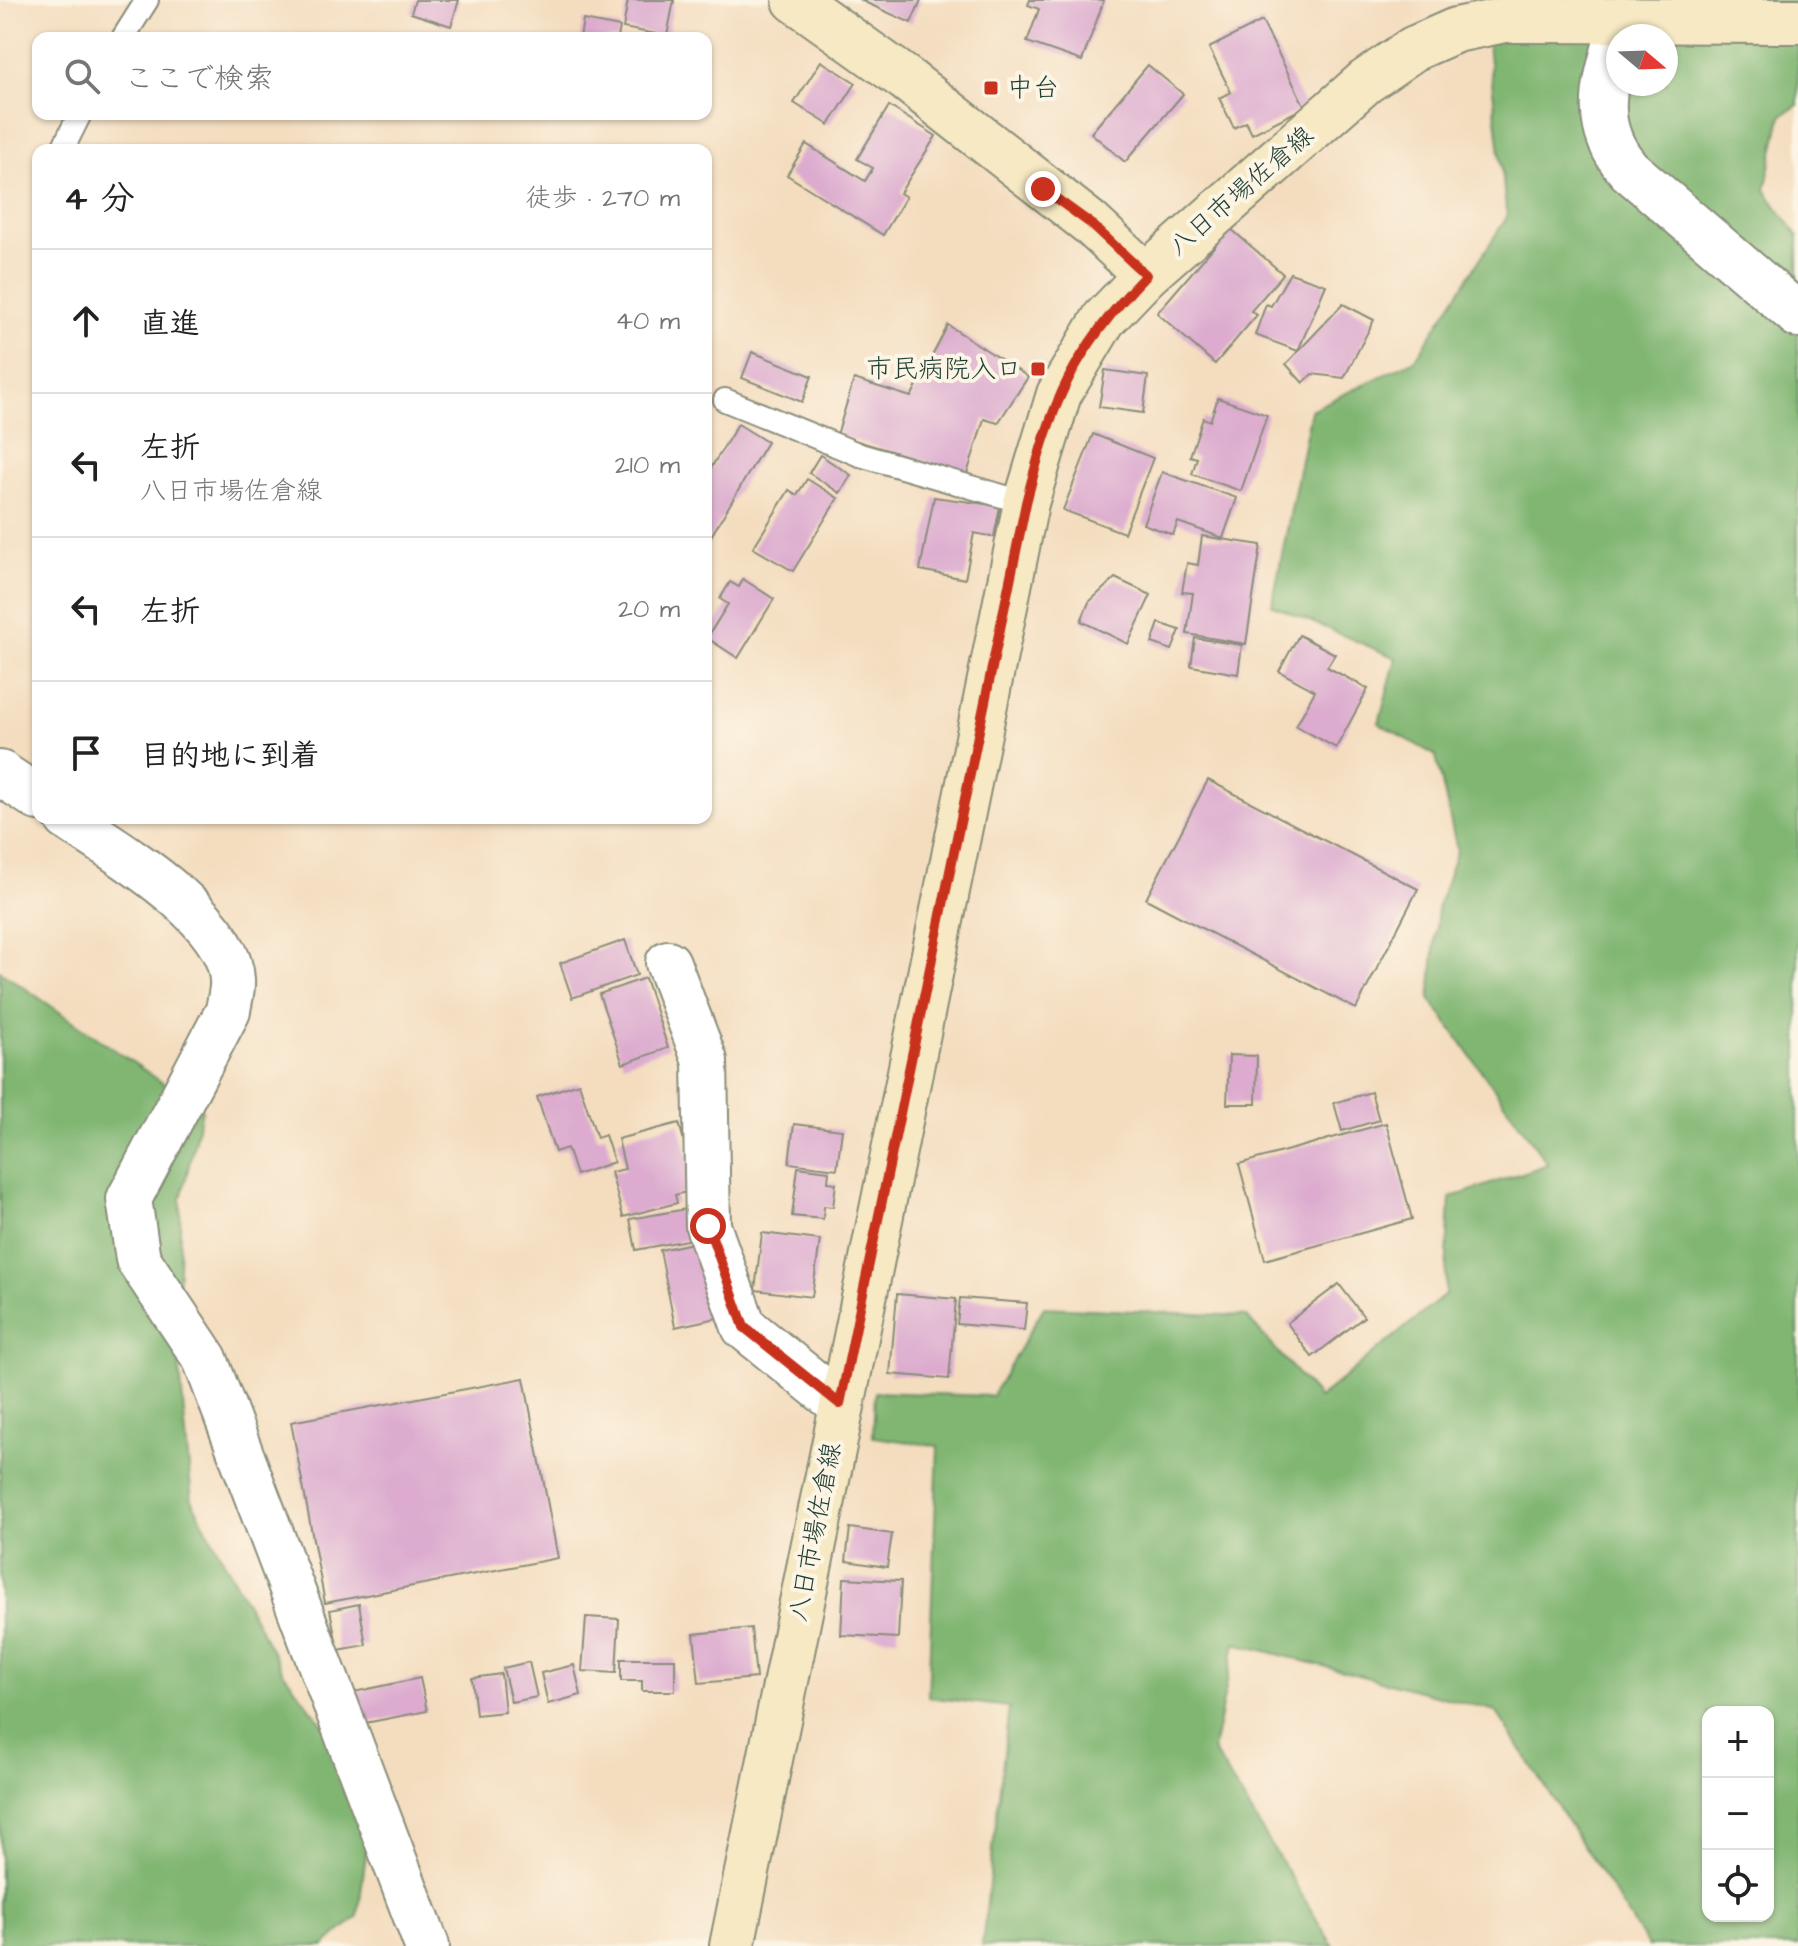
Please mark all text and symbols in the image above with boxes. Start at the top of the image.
north arrow [1606,24,1678,96]
search box [32,32,712,120]
icon: search [60,54,104,98]
text: ここで検索 [124,58,274,100]
place label: 中台 [1007,70,1059,106]
marker: 中台 [982,79,1000,97]
street label: 八日市場佐倉線 [1161,118,1321,264]
route end [1025,171,1061,207]
text: 4 分 [64,175,135,223]
text: 徒歩 · 270 m [526,180,680,216]
icon: ahead [64,299,108,343]
text: 直進 [140,303,200,345]
text: 40 m [615,303,680,339]
place label: 市民病院入ロ [866,351,1022,387]
marker: 市民病院入ロ [1029,360,1047,378]
text: 左折 [140,427,200,469]
icon: left [64,443,108,487]
text: 210 m [615,447,680,483]
text: 八日市場佐倉線 [140,473,322,509]
icon: left [64,587,108,631]
text: 左折 [140,591,200,633]
text: 20 m [618,591,680,627]
icon: arrive [64,731,108,775]
text: 目的地に到着 [140,735,320,777]
route start [690,1208,726,1244]
street label: 八日市場佐倉線 [780,1439,850,1625]
map controls [1702,1706,1774,1922]
button: + [1702,1706,1774,1778]
button: − [1702,1778,1774,1850]
button: locate [1702,1850,1774,1922]

